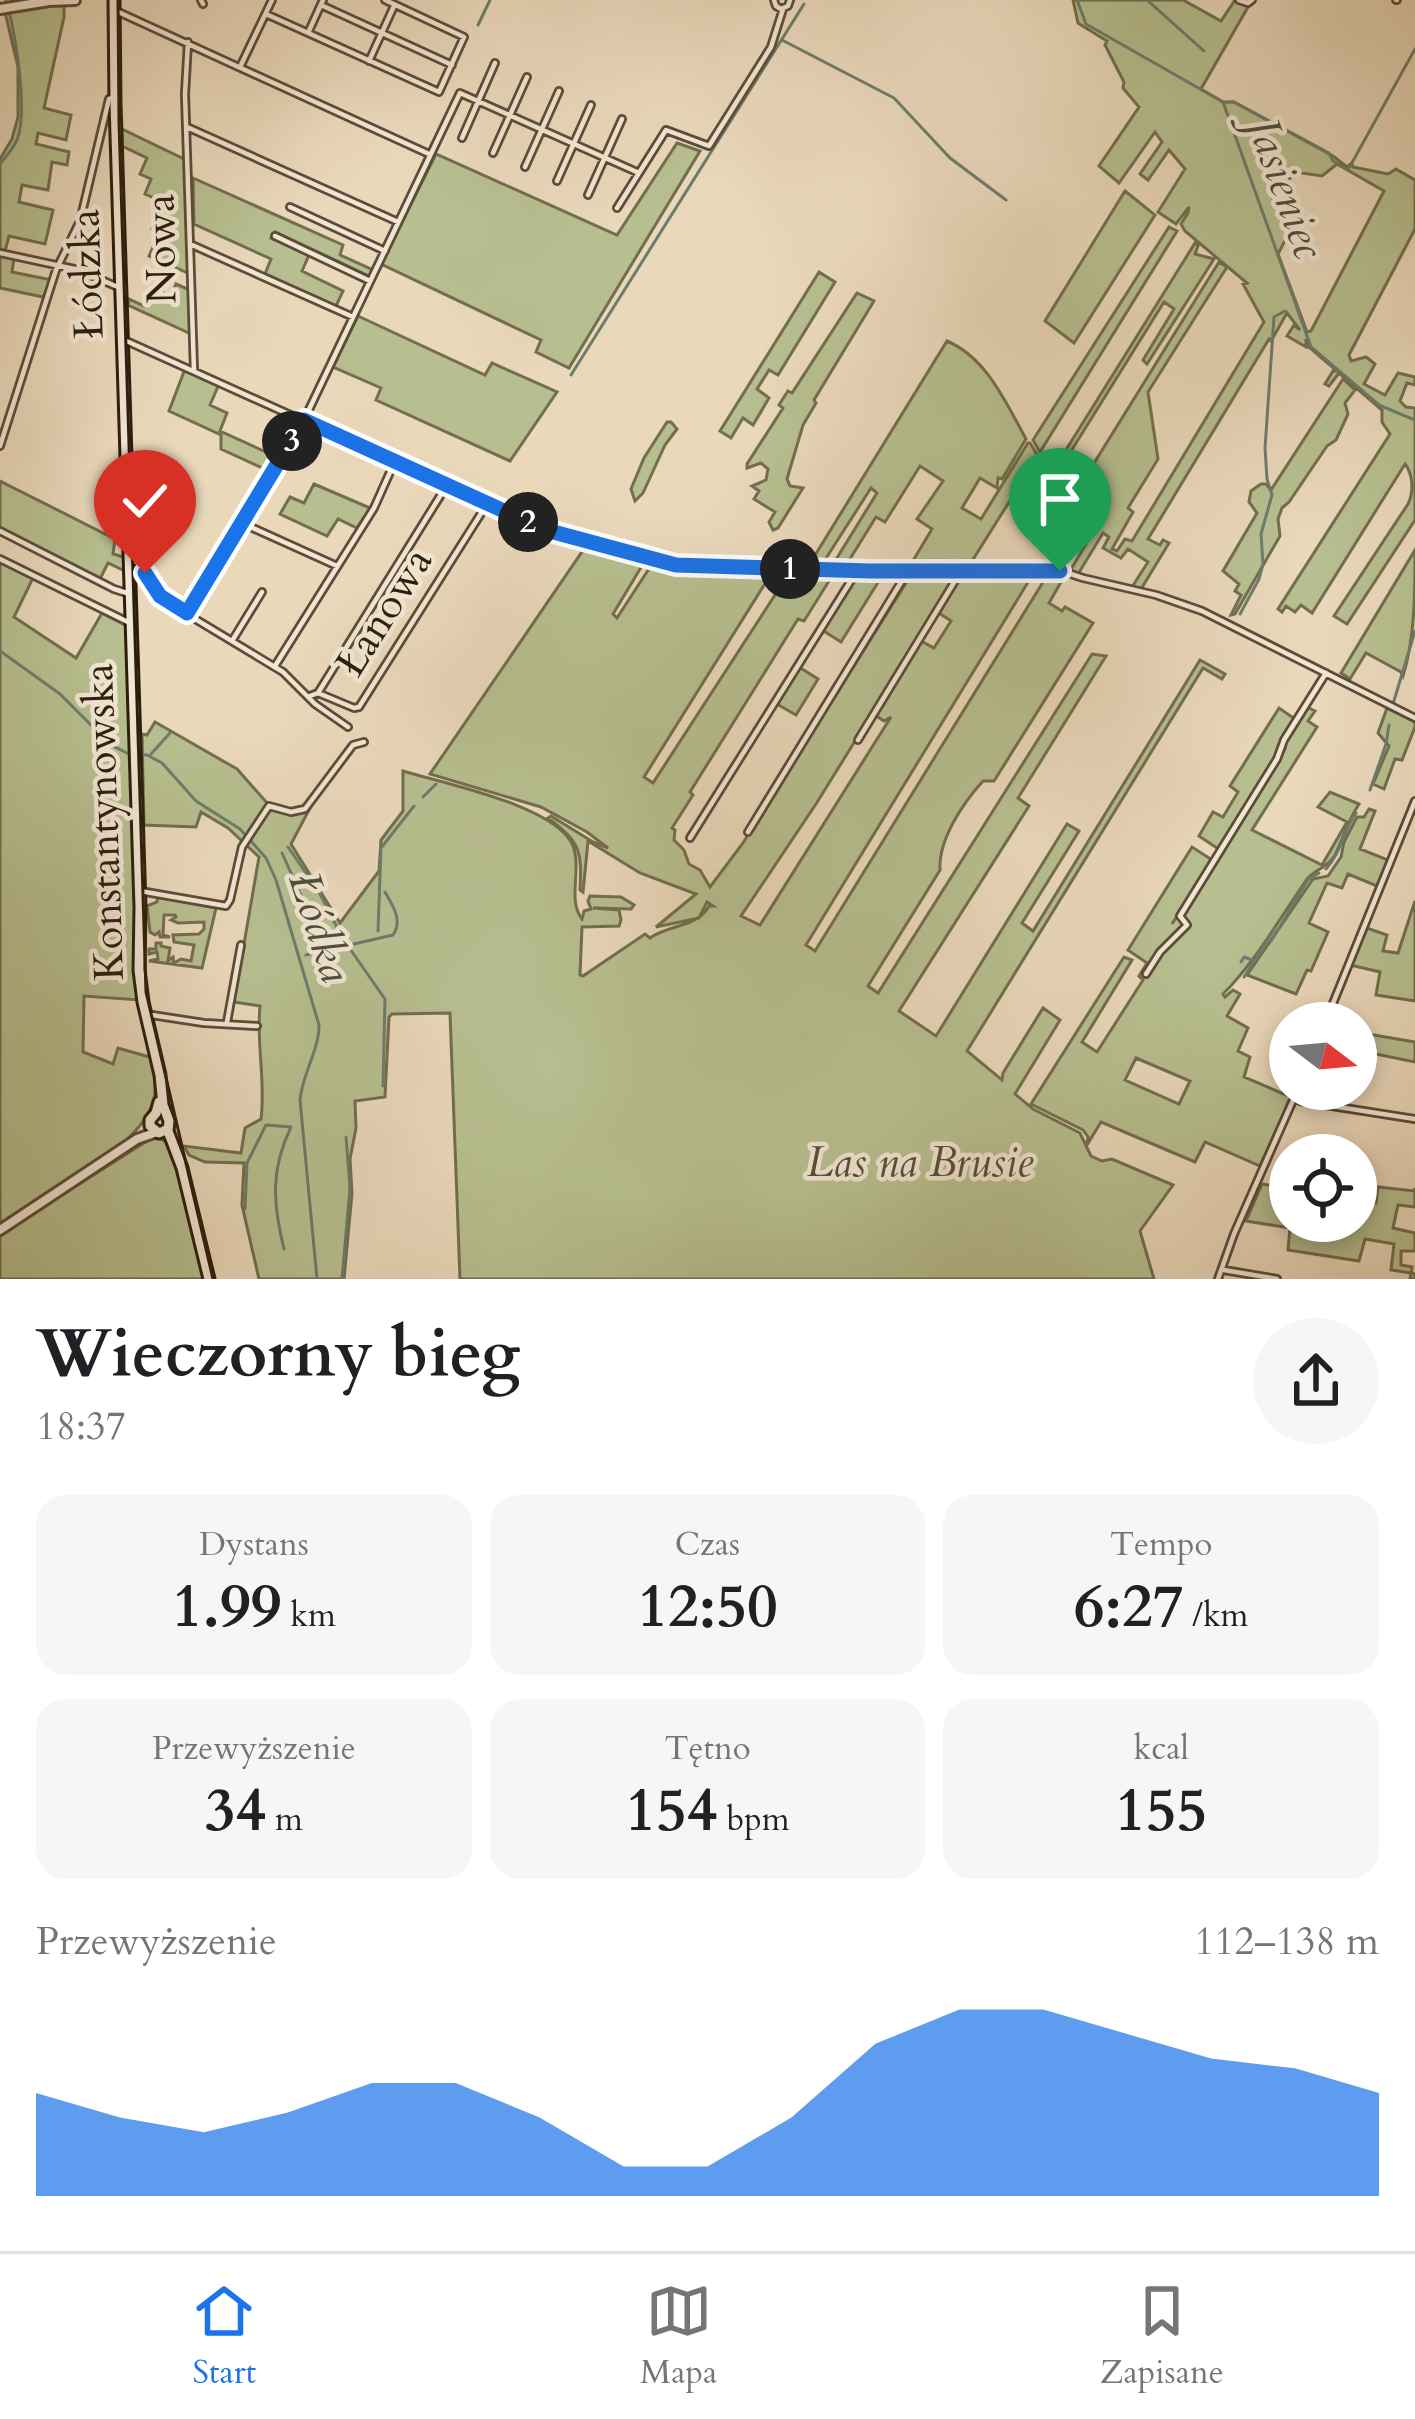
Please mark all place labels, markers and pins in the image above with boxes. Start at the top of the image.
pin: 3 [262,411,322,471]
pin [1009,448,1111,571]
pin [94,450,196,573]
pin: 2 [498,492,558,552]
pin: 1 [760,539,820,599]

